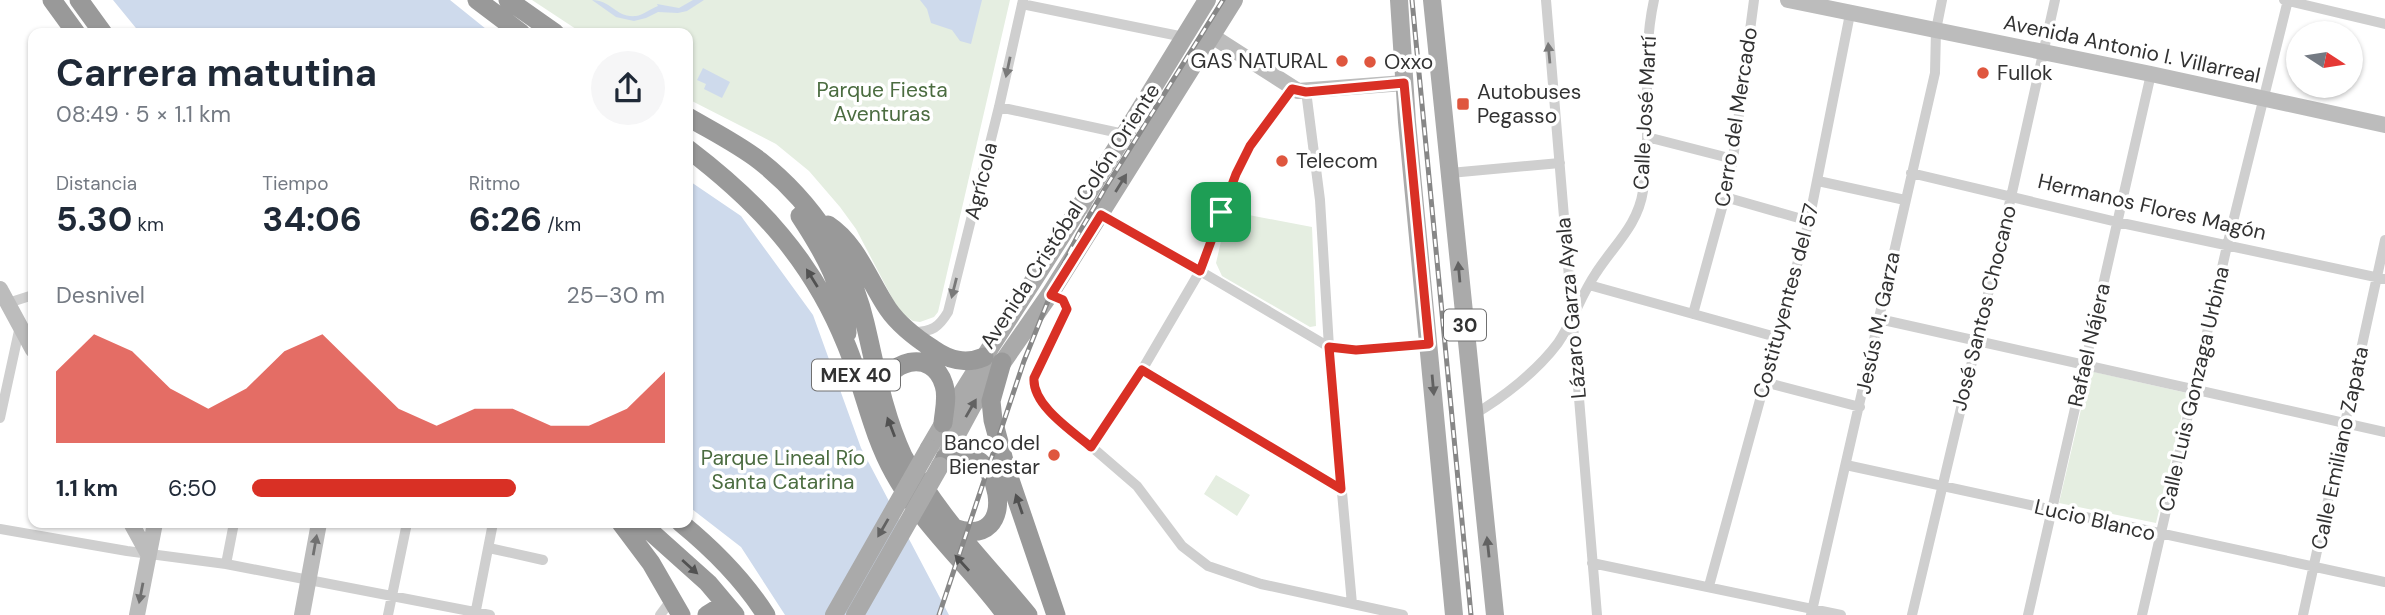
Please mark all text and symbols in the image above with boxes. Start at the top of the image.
street label: Avenida Antonio I. Villarreal [2001,8,2263,90]
north arrow [2286,21,2362,98]
map controls [2286,21,2363,98]
street label: Cerro del Mercado [1708,25,1764,209]
street label: Calle José Martí [1627,35,1663,191]
one-way arrow [1543,42,1554,64]
place label: GAS NATURAL [1191,47,1328,75]
text: Carrera matutina [56,48,377,98]
place label: Oxxo [1384,48,1433,76]
button: share [591,51,665,125]
marker: GAS NATURAL [1334,53,1350,69]
marker: Oxxo [1362,54,1378,70]
one-way arrow [1003,56,1014,78]
place label: Fullok [1997,59,2053,87]
marker: Fullok [1975,65,1991,81]
park label: Parque Fiesta Aventuras [816,76,948,128]
street label: Avenida Cristóbal Colón Oriente [974,78,1166,354]
place label: Autobuses Pegasso [1477,78,1581,130]
marker: Autobuses Pegasso [1455,96,1471,112]
text: 08:49 · 5 × 1.1 km [56,99,231,129]
street label: Agrícola [958,139,1004,223]
place label: Telecom [1296,147,1378,175]
marker: Telecom [1274,153,1290,169]
street label: Hermanos Flores Magón [2035,167,2269,247]
text: Distancia [56,171,137,196]
text: Tiempo [262,171,328,196]
text: Ritmo [469,171,520,196]
one-way arrow [1115,173,1128,193]
pin [1191,182,1251,242]
icon: arrive [1202,193,1240,231]
text: 5.30 [56,196,132,242]
text: 34:06 [262,196,362,242]
text: 6:26 [469,196,542,242]
street label: Costituyentes del 57 [1746,200,1826,402]
street label: José Santos Chocano [1945,202,2023,414]
text: km [132,212,164,237]
text: /km [542,212,581,237]
street label: Lázaro Garza Ayala [1549,216,1593,400]
street label: Jesús M. Garza [1849,249,1907,397]
one-way arrow [1454,261,1465,283]
street label: Calle Luis Gonzaga Urbina [2152,264,2236,514]
one-way arrow [806,268,819,287]
one-way arrow [948,277,959,299]
text: Desnivel [56,280,145,310]
text: 25–30 m [566,280,665,310]
street label: Rafael Nájera [2061,280,2117,410]
road number: 30 [1444,310,1486,340]
street label: Calle Emiliano Zapata [2305,344,2375,552]
road number: MEX 40 [812,360,900,390]
one-way arrow [1428,374,1439,396]
one-way arrow [965,399,977,418]
one-way arrow [886,417,897,438]
place label: Banco del Bienestar [944,429,1040,481]
park label: Parque Lineal Río Santa Catarina [701,444,865,496]
marker: Banco del Bienestar [1046,447,1062,463]
text: 1.1 km [56,473,118,503]
text: 6:50 [168,473,217,503]
street label: Lucio Blanco [2032,492,2158,548]
one-way arrow [1013,493,1024,514]
one-way arrow [877,518,889,538]
one-way arrow [310,534,321,556]
one-way arrow [1482,536,1493,558]
one-way arrow [955,555,971,572]
one-way arrow [681,559,699,575]
one-way arrow [135,582,146,604]

